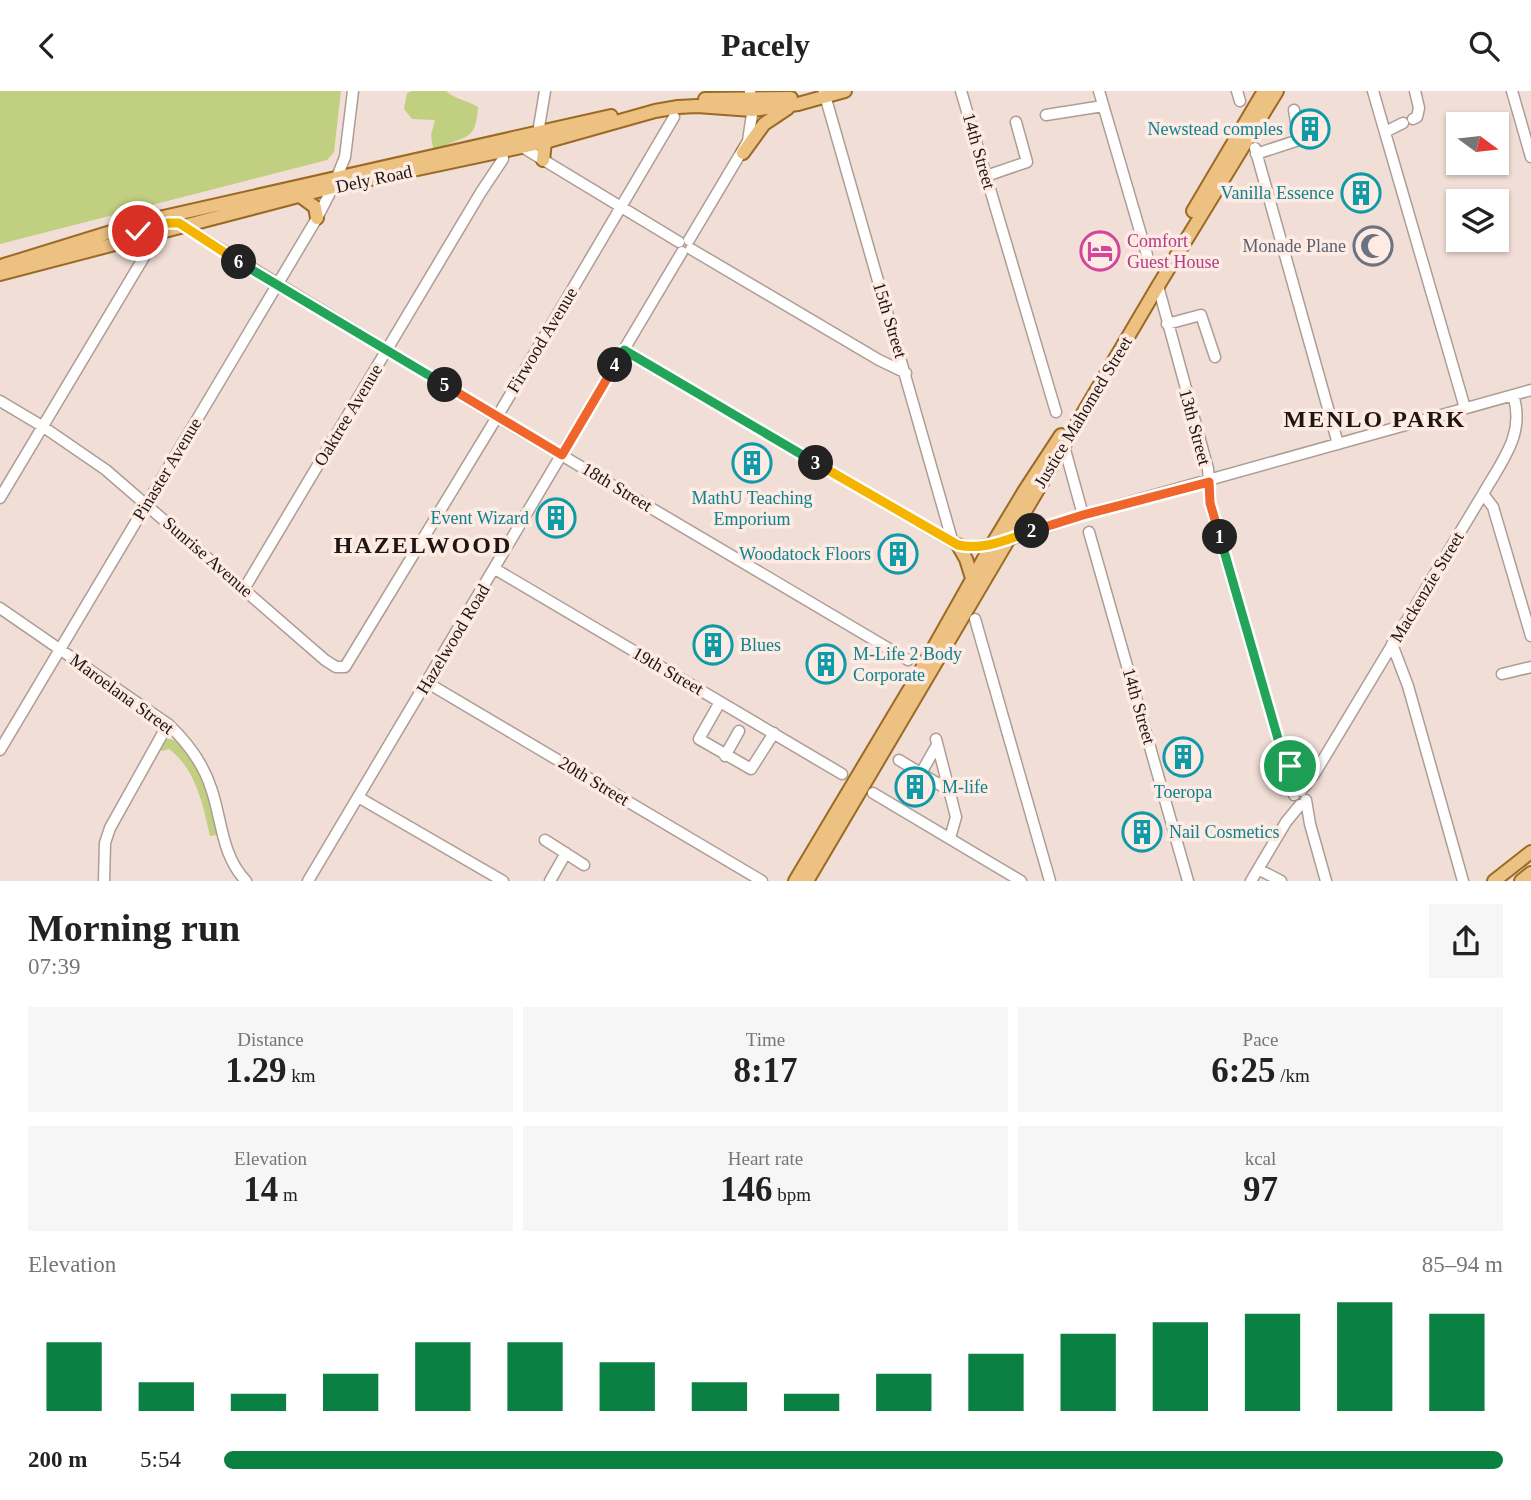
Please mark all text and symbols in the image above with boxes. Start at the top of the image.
icon: back [28,27,66,65]
text: Pacely [721,27,810,63]
icon: search [1465,27,1503,65]
building icon: Newstead comples [1289,108,1331,150]
street label: 14th Street [959,111,999,191]
north arrow [1446,112,1508,175]
map controls [1446,112,1509,252]
place label: Newstead comples [1148,119,1283,139]
street label: Dely Road [334,161,414,197]
building icon: Vanilla Essence [1340,172,1382,214]
place label: Vanilla Essence [1221,183,1334,203]
button: layers [1446,189,1509,252]
pin [108,201,168,261]
icon: check [119,212,157,250]
mosque icon: Monade Plane [1352,225,1394,267]
hotel icon: Comfort Guest House [1079,230,1121,272]
place label: Comfort Guest House [1127,231,1220,272]
place label: Monade Plane [1243,236,1346,256]
pin: 6 [222,245,256,279]
text: 6 [234,251,243,272]
street label: 15th Street [869,280,911,360]
street label: Firwood Avenue [503,284,581,396]
street label: Justice Mahomed Street [1030,333,1136,491]
pin: 4 [598,347,632,383]
text: 4 [610,354,619,375]
street label: Oaktree Avenue [310,361,386,469]
pin: 5 [428,367,462,403]
text: 5 [440,374,449,395]
street label: 13th Street [1175,386,1215,468]
district label: MENLO PARK [1284,406,1466,432]
street label: Pinaster Avenue [129,414,205,524]
building icon: MathU Teaching Emporium [731,442,773,484]
pin: 3 [798,445,834,481]
text: 3 [811,452,820,473]
street label: 18th Street [578,458,656,516]
place label: MathU Teaching Emporium [692,488,812,529]
building icon: Event Wizard [535,497,577,539]
place label: Event Wizard [431,508,529,528]
street label: Sunrise Avenue [159,513,257,601]
pin: 2 [1014,513,1050,549]
pin: 1 [1202,519,1238,555]
text: 2 [1027,520,1036,541]
text: 1 [1215,526,1224,547]
street label: Mackenzie Street [1386,528,1468,646]
district label: HAZELWOOD [334,532,512,558]
building icon: Woodatock Floors [877,533,919,575]
place label: Woodatock Floors [739,544,871,564]
street label: Hazelwood Road [412,581,494,697]
building icon: Blues [692,624,734,666]
place label: Blues [740,635,781,655]
street label: 19th Street [629,643,707,699]
building icon: M-Life 2 Body Corporate [805,643,847,685]
place label: M-Life 2 Body Corporate [853,644,962,685]
street label: Maroelana Street [66,650,178,738]
street label: 14th Street [1119,666,1159,746]
building icon: Toeropa [1162,736,1204,778]
pin [1260,736,1320,796]
icon: arrive [1271,747,1309,785]
street label: 20th Street [555,752,633,810]
building icon: M-life [894,766,936,808]
place label: M-life [942,777,988,797]
place label: Toeropa [1154,782,1212,802]
building icon: Nail Cosmetics [1121,811,1163,853]
place label: Nail Cosmetics [1169,822,1280,842]
button: share [1429,904,1503,978]
text: Morning run [28,907,240,949]
text: 07:39 [28,954,80,979]
text: Distance [237,1029,304,1050]
text: Time [746,1029,785,1050]
text: Pace [1243,1029,1278,1050]
text: 1.29 [225,1051,287,1090]
text: 8:17 [733,1051,798,1090]
text: 6:25 [1211,1051,1275,1090]
text: km [287,1065,316,1086]
text: /km [1275,1065,1310,1086]
text: Elevation [234,1148,307,1169]
text: Heart rate [728,1148,803,1169]
text: kcal [1245,1148,1276,1169]
text: 14 [243,1170,278,1209]
text: 146 [720,1170,772,1209]
text: 97 [1243,1170,1278,1209]
text: m [278,1184,298,1205]
text: bpm [772,1184,811,1205]
text: Elevation [28,1252,116,1277]
text: 85–94 m [1422,1252,1503,1277]
text: 200 m [28,1447,87,1472]
text: 5:54 [140,1447,181,1472]

